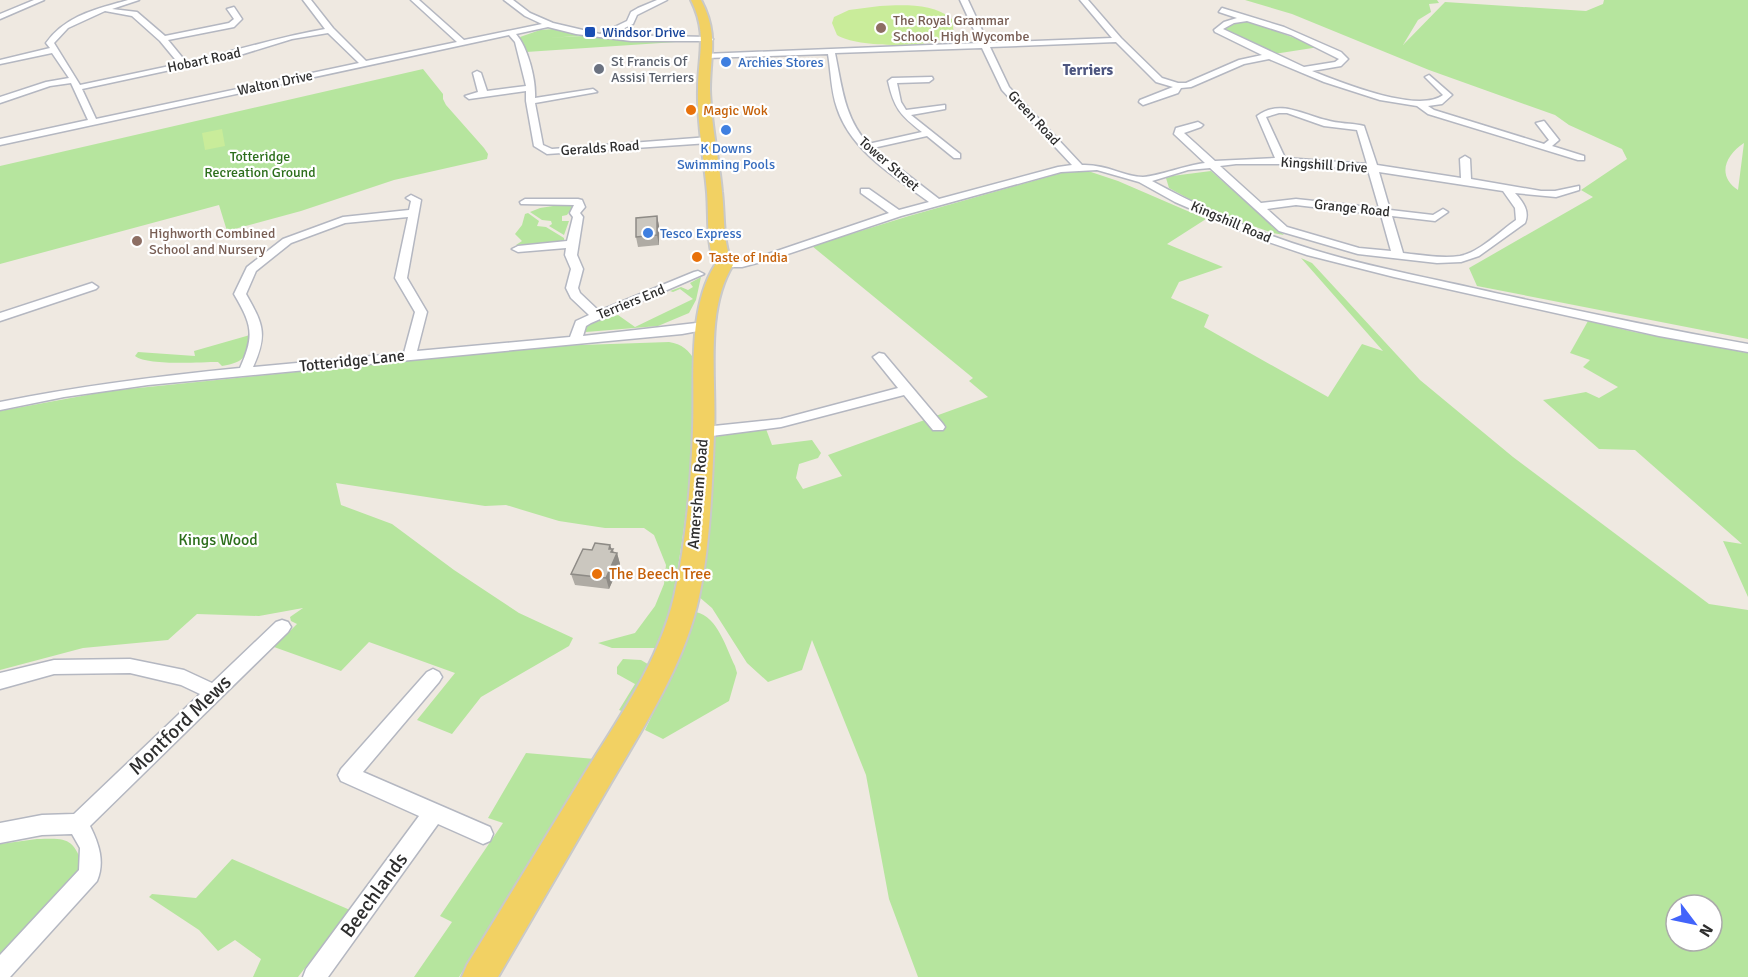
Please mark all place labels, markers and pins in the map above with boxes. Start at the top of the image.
place label: The Royal Grammar School, High Wycombe [893,12,1029,45]
marker: The Royal Grammar School, High Wycombe [874,21,888,35]
place label: Windsor Drive [602,24,686,41]
marker: Windsor Drive [583,25,597,39]
place label: St Francis Of Assisi Terriers [611,53,694,86]
place label: Archies Stores [738,54,824,71]
marker: Archies Stores [719,55,733,69]
marker: St Francis Of Assisi Terriers [592,62,606,76]
place label: Magic Wok [703,102,768,119]
marker: Magic Wok [684,103,698,117]
marker: K Downs Swimming Pools [719,123,733,137]
place label: K Downs Swimming Pools [677,140,775,173]
place label: Highworth Combined School and Nursery [149,225,275,258]
place label: Tesco Express [660,225,742,242]
marker: Tesco Express [641,226,655,240]
marker: Highworth Combined School and Nursery [130,234,144,248]
place label: Taste of India [709,249,788,266]
marker: Taste of India [690,250,704,264]
place label: The Beech Tree [609,564,711,584]
marker: The Beech Tree [590,567,604,581]

